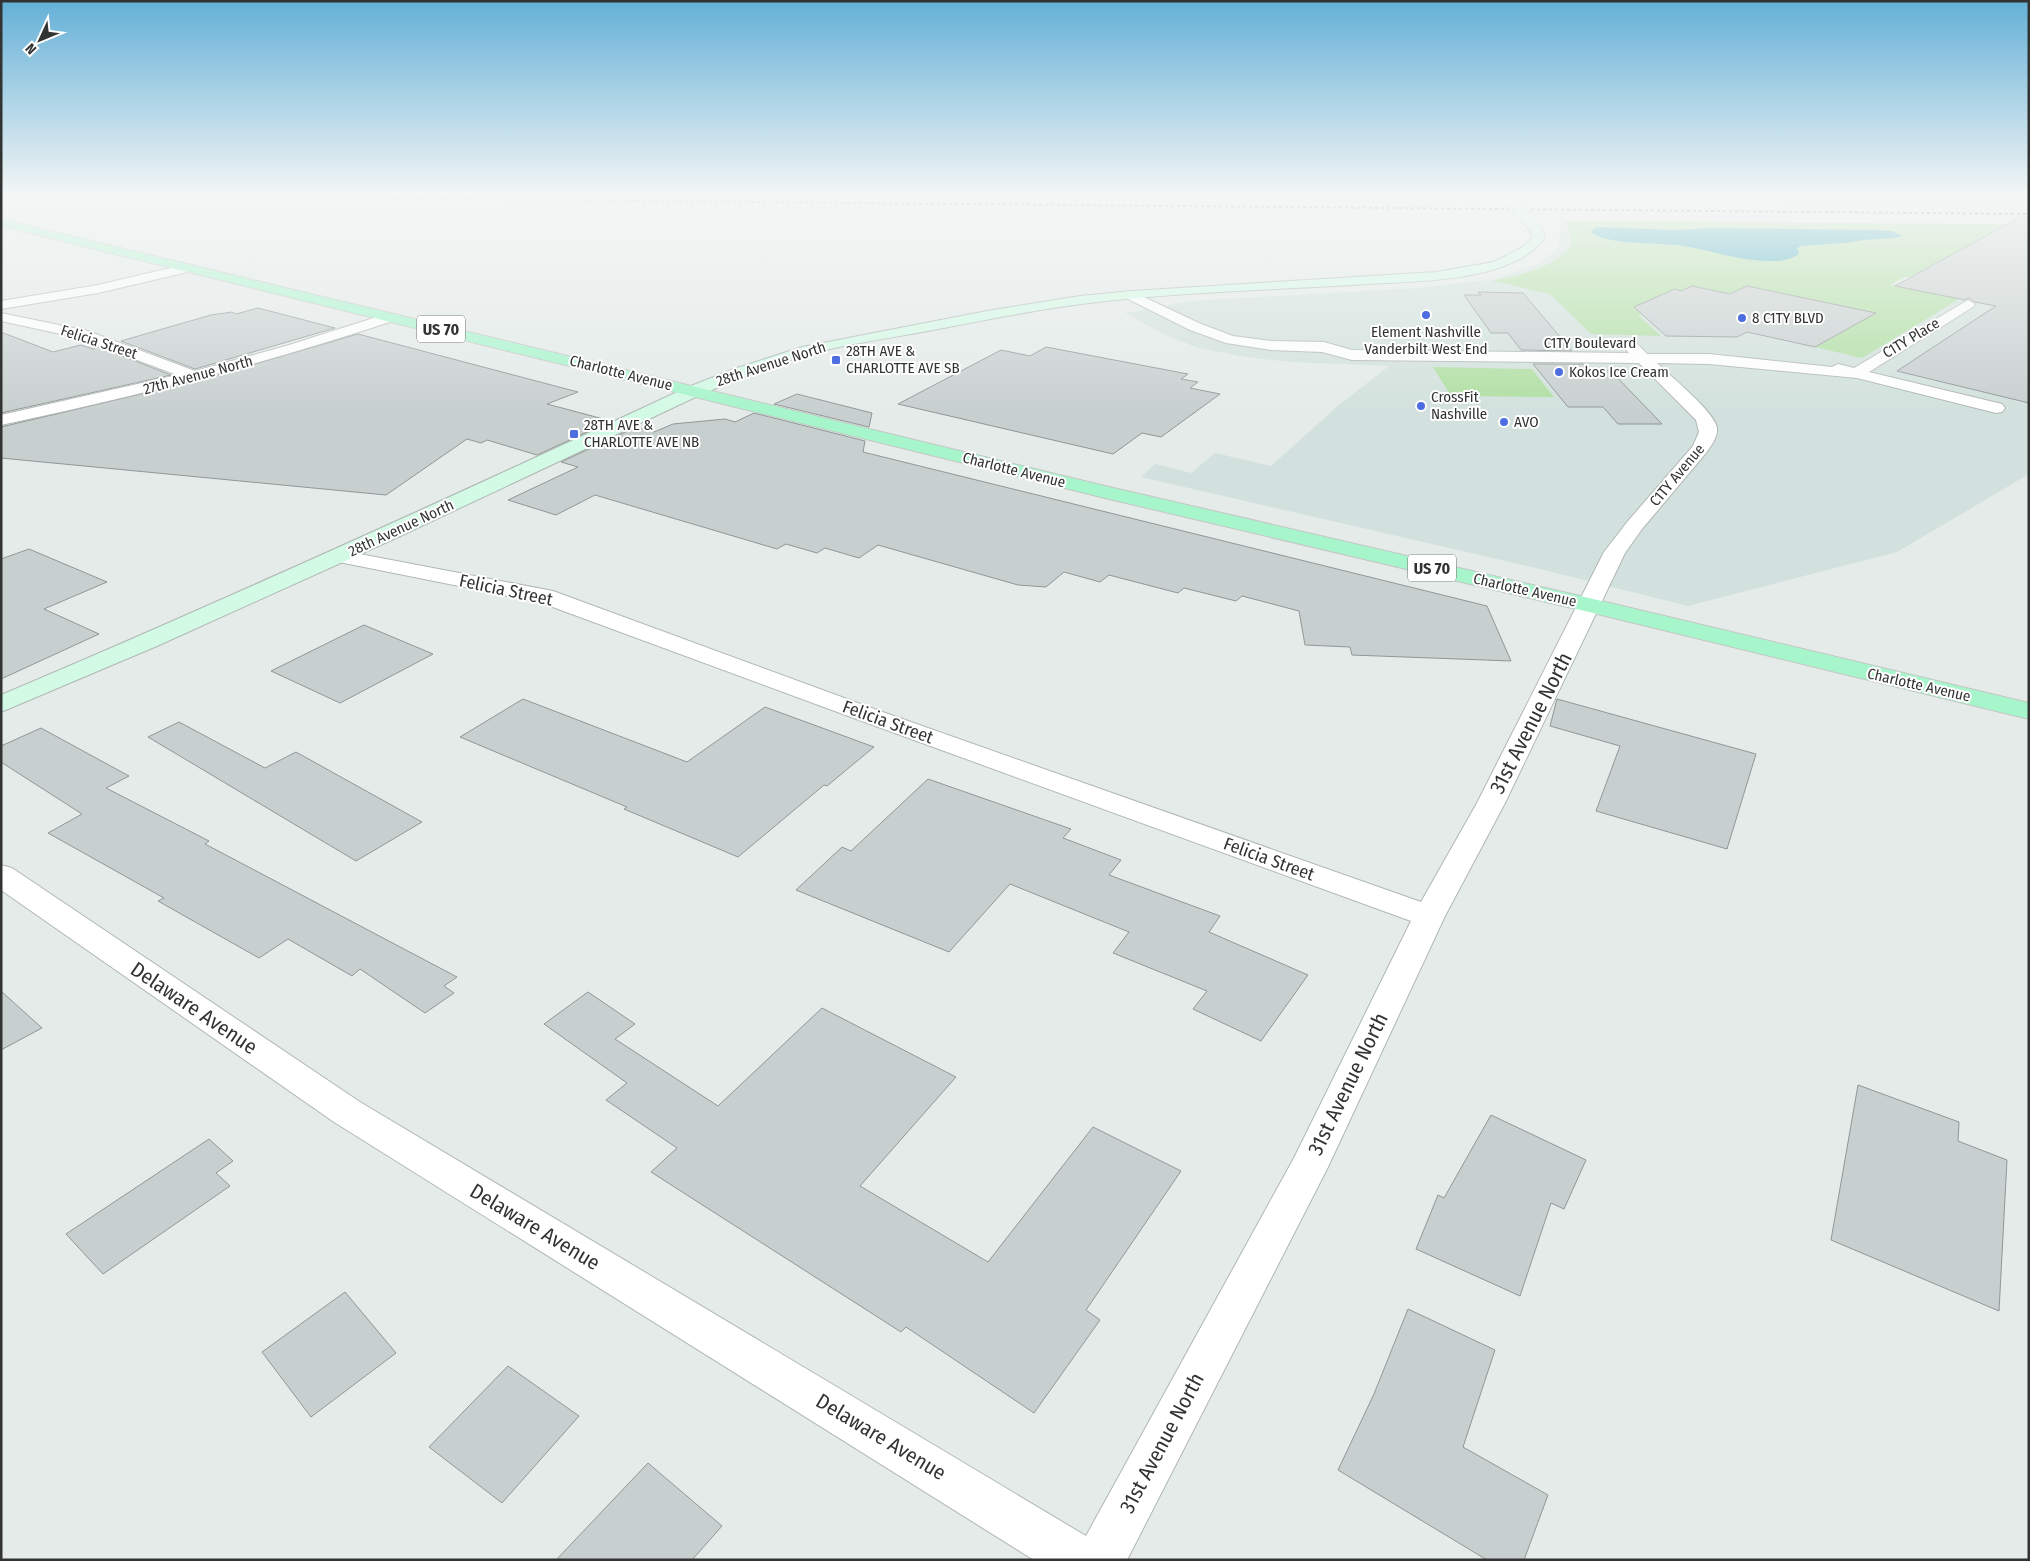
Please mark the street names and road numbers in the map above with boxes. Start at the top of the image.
street label: C1TY Place [1879,314,1943,362]
road number: US 70 [417,316,465,342]
street label: Felicia Street [59,321,140,363]
street label: C1TY Boulevard [1544,334,1636,352]
street label: 28th Avenue North [714,338,828,390]
street label: 27th Avenue North [141,352,255,398]
street label: Charlotte Avenue [568,352,674,394]
street label: C1TY Avenue [1646,440,1708,510]
street label: Charlotte Avenue [961,449,1067,491]
street label: 28th Avenue North [345,496,457,560]
road number: US 70 [1408,554,1456,582]
street label: Felicia Street [457,569,555,611]
street label: Charlotte Avenue [1472,569,1578,611]
street label: 31st Avenue North [1484,648,1578,798]
street label: Charlotte Avenue [1866,664,1972,706]
street label: Felicia Street [840,695,936,749]
street label: Felicia Street [1221,832,1317,886]
street label: Delaware Avenue [126,956,262,1060]
street label: 31st Avenue North [1302,1009,1394,1159]
street label: Delaware Avenue [465,1178,605,1276]
street label: 31st Avenue North [1114,1368,1210,1518]
street label: Delaware Avenue [811,1388,951,1486]

